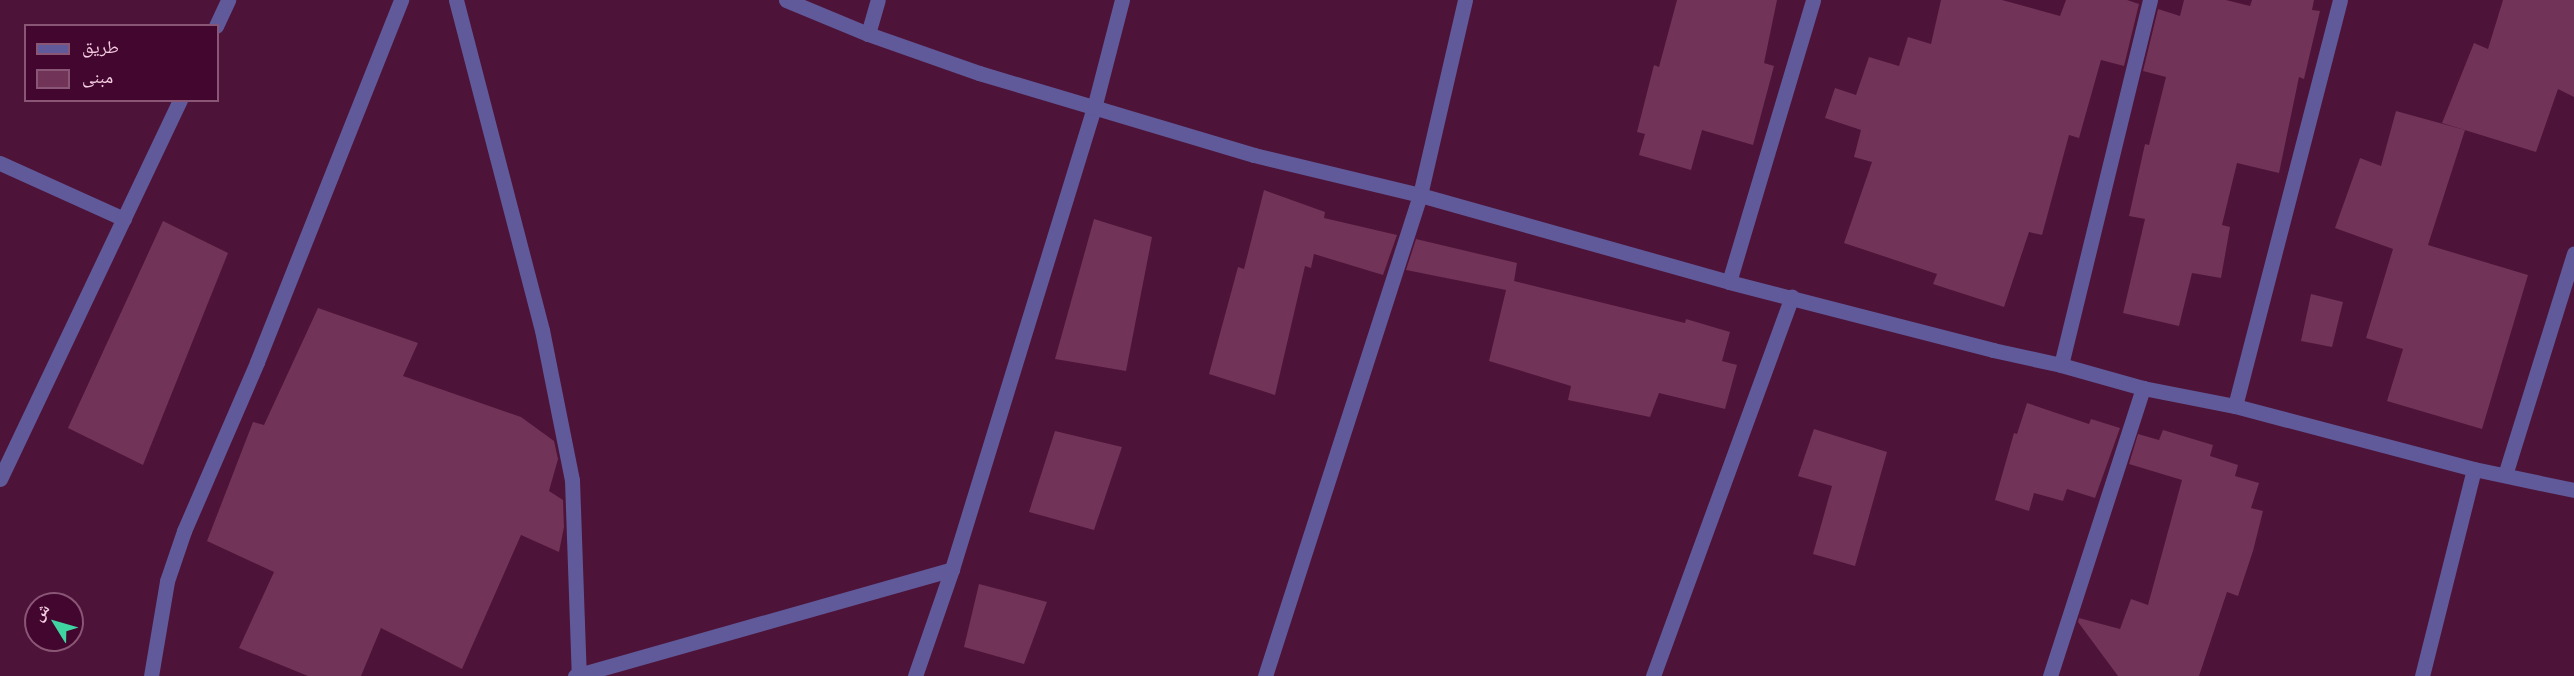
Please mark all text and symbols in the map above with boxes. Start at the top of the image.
legend [24,24,219,102]
text: طريق [82,36,119,58]
text: مبنى [82,66,113,88]
north arrow [24,592,84,652]
text: ش [28,600,54,625]

